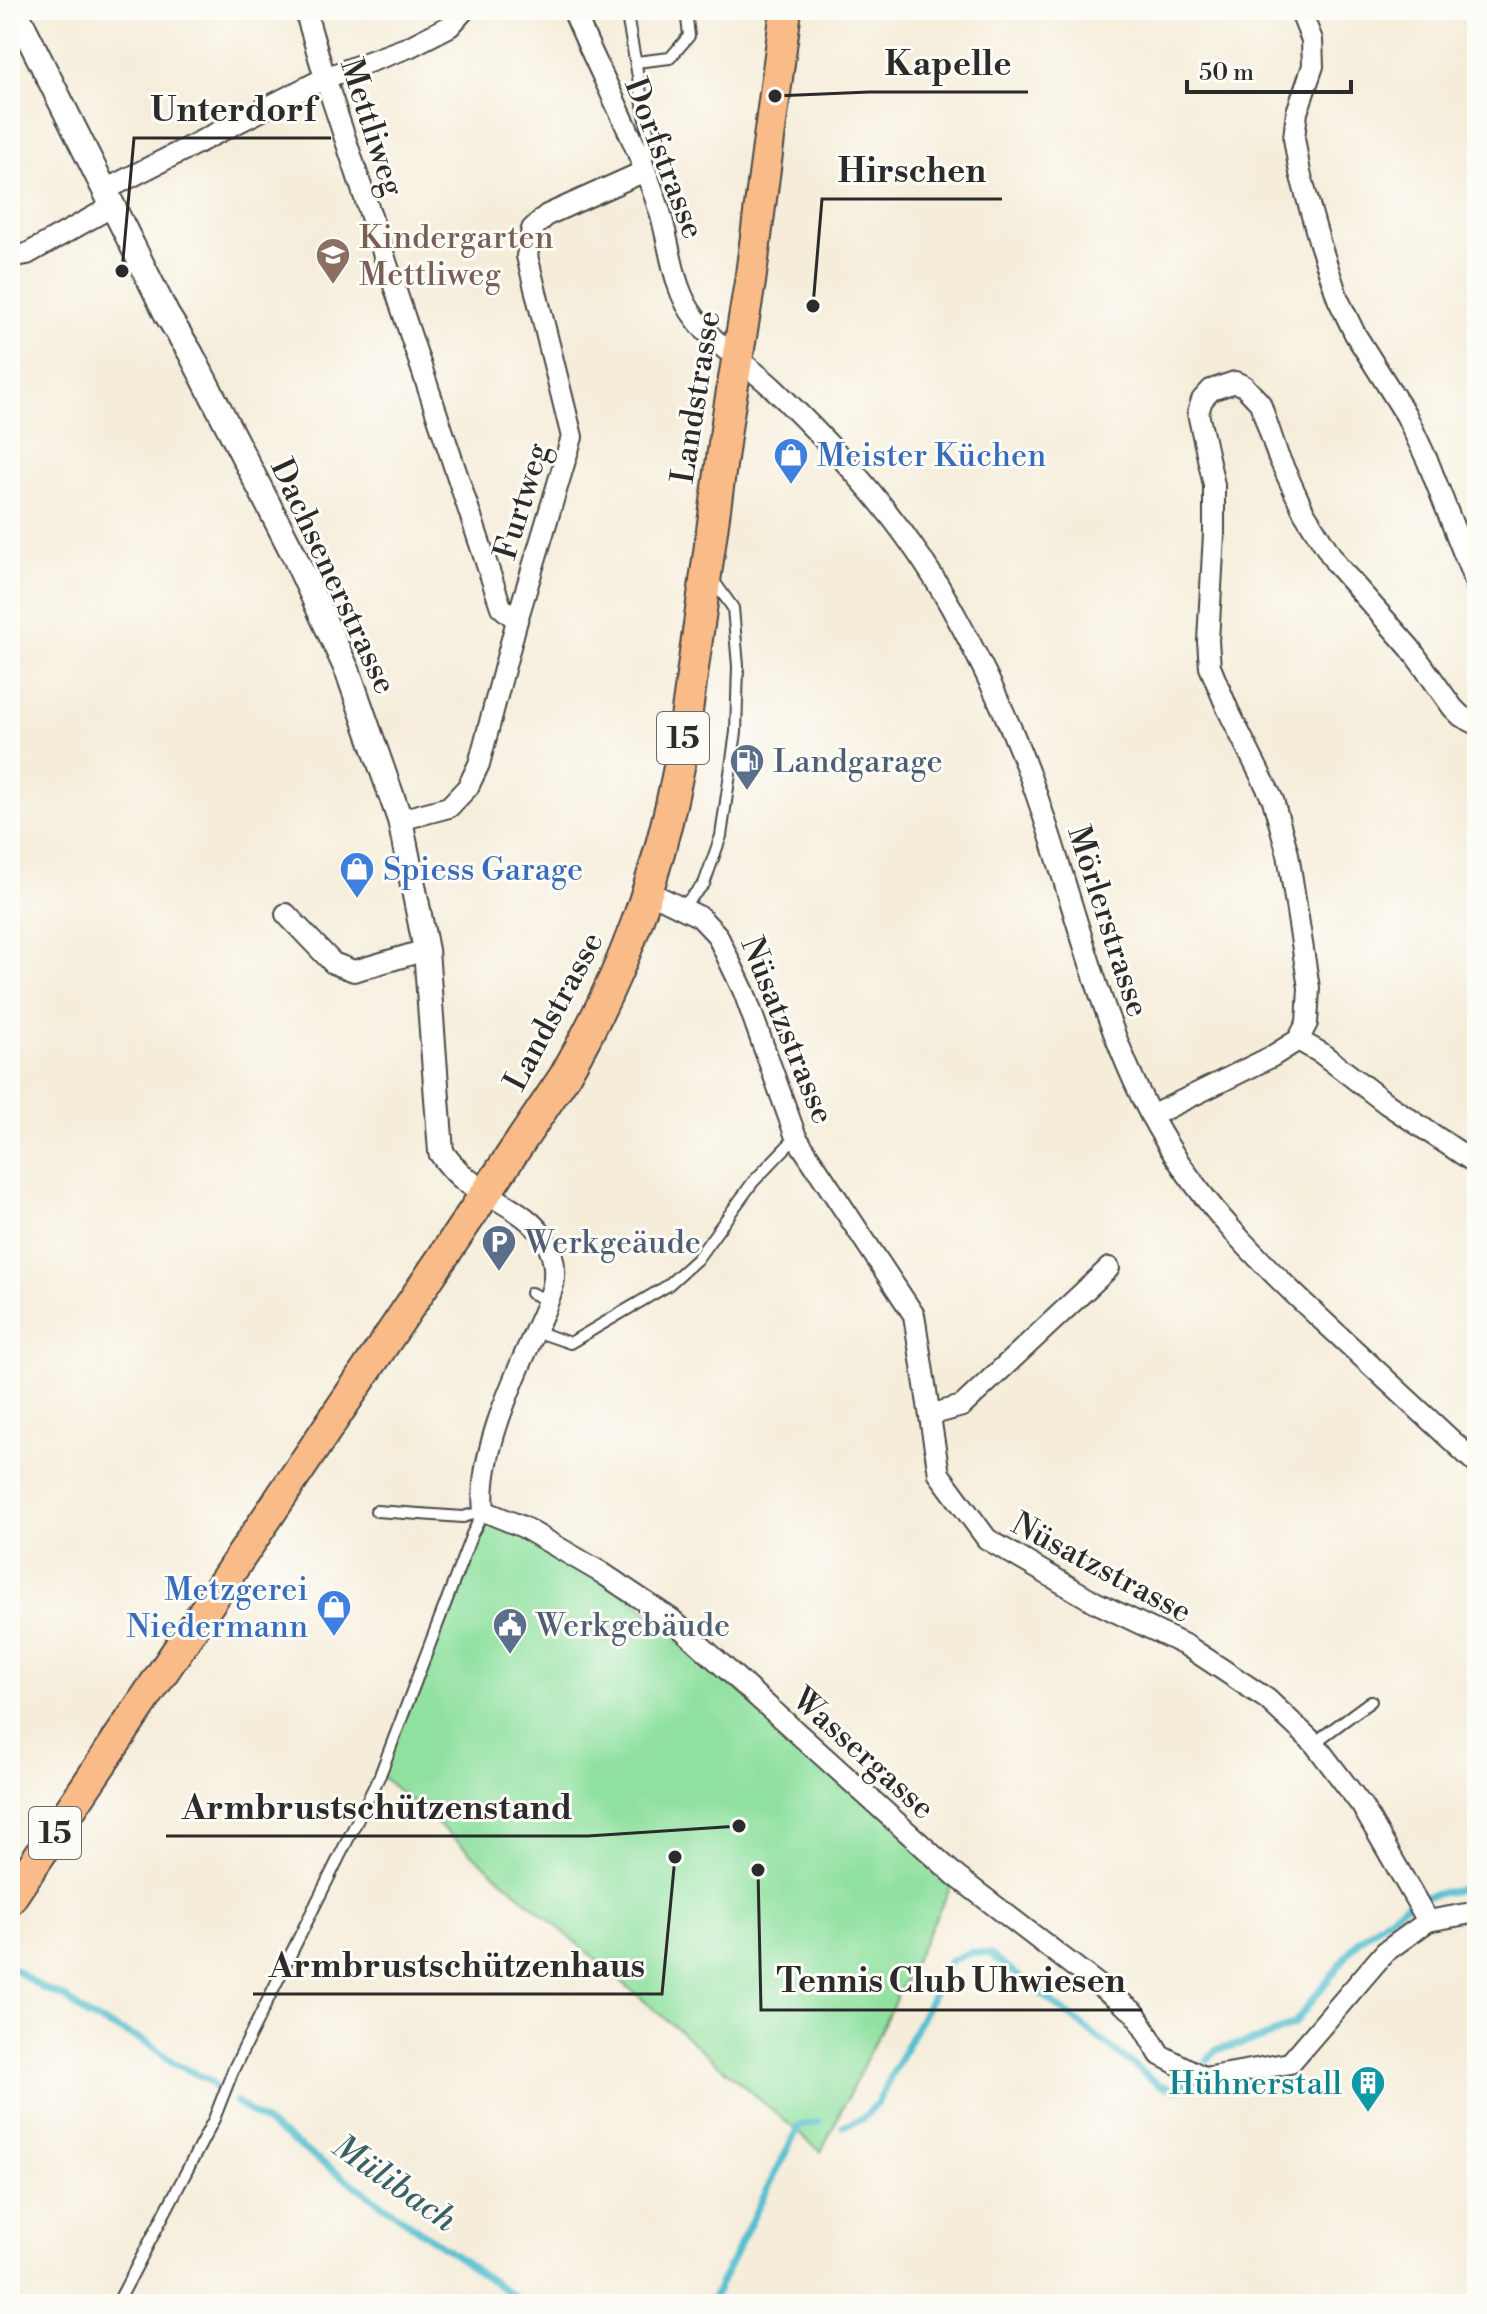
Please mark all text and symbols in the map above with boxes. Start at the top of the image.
callout: Kapelle [869,34,1028,92]
text: Kapelle [884,44,1012,86]
scale bar [1187,44,1351,94]
street label: Mettliweg [331,54,413,201]
text: 50 m [1199,58,1254,88]
street label: Dorfstrasse [615,72,713,244]
callout: Unterdorf [134,80,331,138]
text: Unterdorf [150,90,320,132]
callout: Hirschen [822,141,1002,199]
text: Hirschen [838,151,986,193]
place label: Kindergarten Mettliweg [359,218,554,295]
school or university icon: Kindergarten Mettliweg [314,236,352,286]
street label: Landstrasse [663,308,729,486]
shop icon: Meister Küchen [772,436,810,486]
place label: Meister Küchen [817,436,1046,476]
street label: Furtweg [485,438,559,564]
street label: Dachsenerstrasse [261,452,405,700]
road number: 15 [657,712,709,764]
fuel station icon: Landgarage [728,742,766,792]
place label: Landgarage [773,742,943,782]
street label: Mörlerstrasse [1058,821,1158,1022]
shop icon: Spiess Garage [338,850,376,900]
place label: Spiess Garage [383,850,583,890]
street label: Landstrasse [495,925,612,1098]
street label: Nüsatzstrasse [731,931,843,1130]
parking icon: Werkgeäude [480,1223,518,1273]
place label: Werkgeäude [524,1223,701,1263]
street label: Nüsatzstrasse [1005,1504,1198,1632]
place label: Metzgerei Niedermann [126,1570,308,1647]
shop icon: Metzgerei Niedermann [315,1588,353,1638]
public building icon: Werkgebäude [491,1606,529,1656]
place label: Werkgebäude [535,1606,730,1646]
street label: Wassergasse [783,1679,943,1828]
callout: Armbrustschützenstand [166,1778,588,1836]
text: Armbrustschützenstand [181,1788,572,1830]
road number: 15 [29,1807,81,1859]
callout: Armbrustschützenhaus [253,1936,662,1994]
text: Armbrustschützenhaus [268,1946,645,1988]
callout: Tennis Club Uhwiesen [761,1952,1142,2010]
text: Tennis Club Uhwiesen [776,1961,1126,2003]
place label: Hühnerstall [1169,2064,1343,2104]
building icon: Hühnerstall [1349,2064,1387,2114]
water label: Mülibach [324,2126,465,2242]

